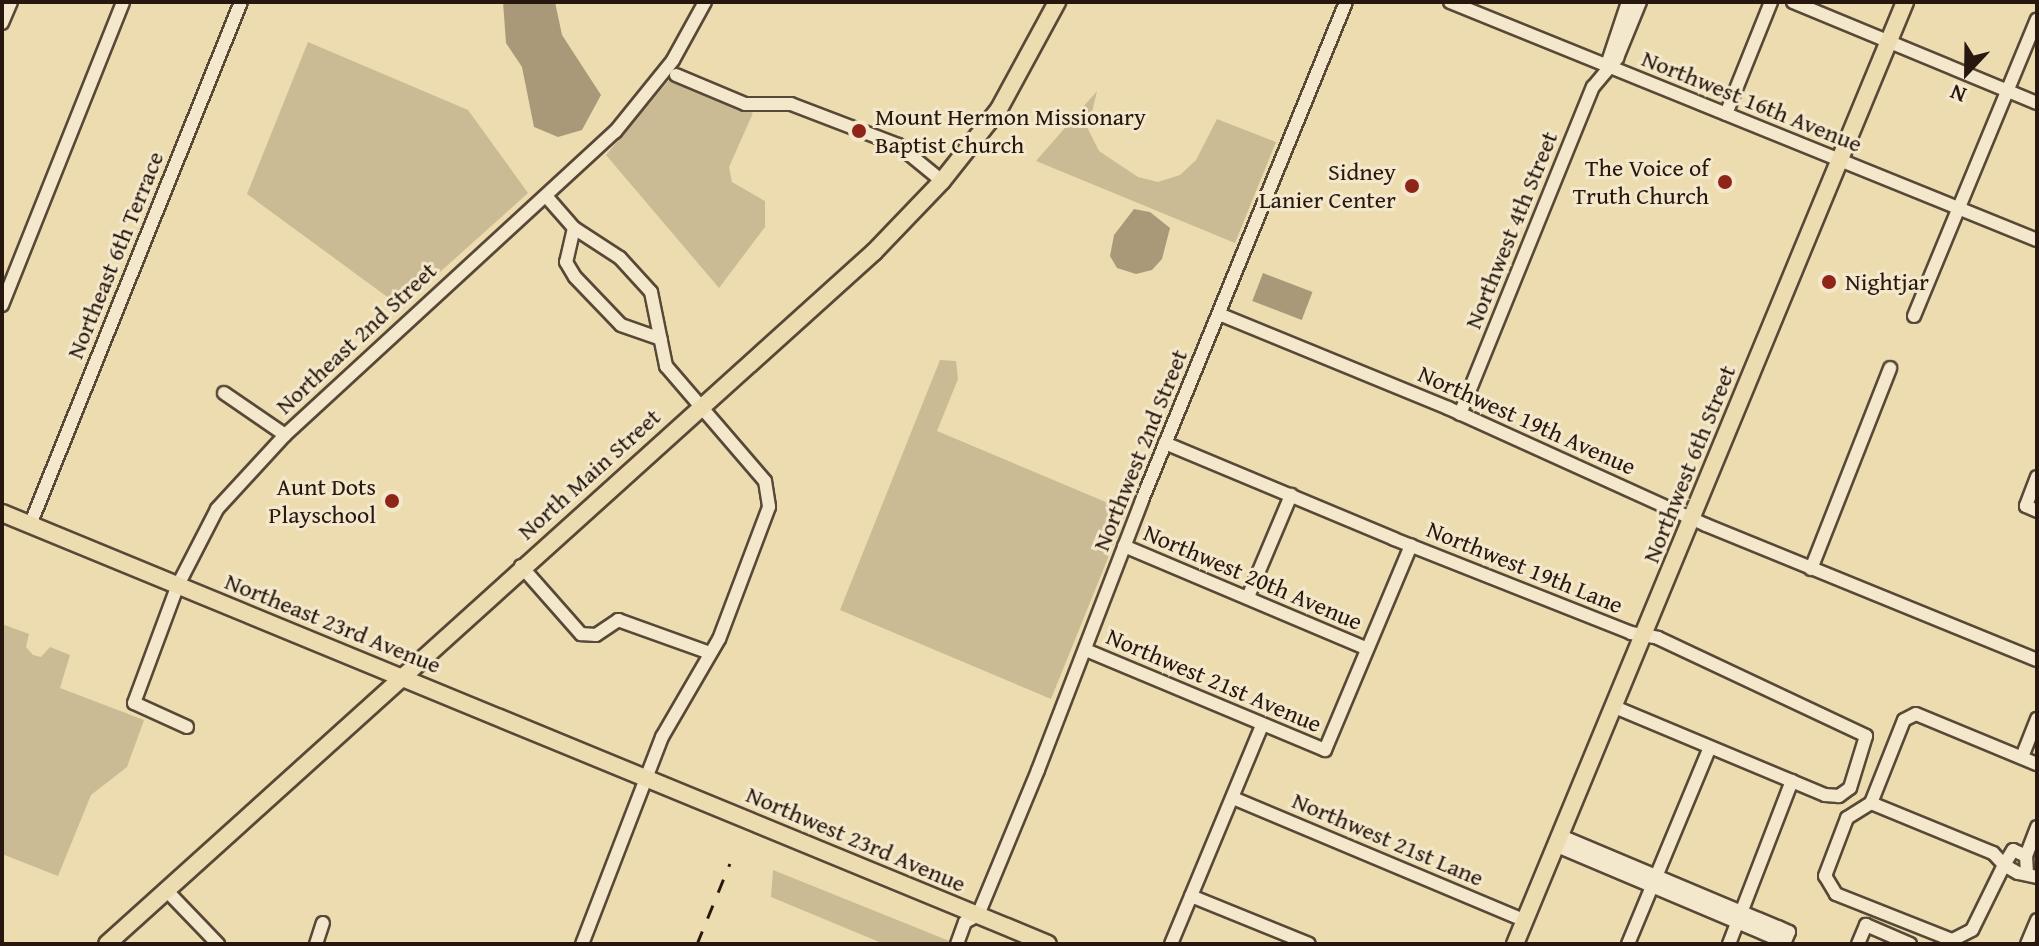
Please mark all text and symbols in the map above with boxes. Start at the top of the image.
north arrow [1927,32,2007,112]
street label: Northwest 16th Avenue [1638,44,1866,158]
text: N [1945,77,1971,112]
place label: Mount Hermon Missionary Baptist Church [875,103,1146,159]
marker: Mount Hermon Missionary Baptist Church [850,122,868,140]
street label: Northwest 4th Street [1458,127,1564,333]
street label: Northeast 6th Terrace [60,147,170,363]
place label: The Voice of Truth Church [1573,154,1709,210]
place label: Sidney Lanier Center [1259,158,1396,214]
marker: The Voice of Truth Church [1716,173,1734,191]
marker: Sidney Lanier Center [1403,177,1421,195]
street label: Northeast 2nd Street [270,256,442,420]
place label: Nightjar [1845,268,1929,296]
marker: Nightjar [1820,273,1838,291]
street label: Northwest 2nd Street [1086,345,1194,555]
street label: Northwest 19th Avenue [1414,359,1640,481]
street label: Northwest 6th Street [1636,361,1742,567]
street label: North Main Street [512,402,666,546]
place label: Aunt Dots Playschool [269,473,376,529]
marker: Aunt Dots Playschool [383,492,401,510]
street label: Northwest 19th Lane [1423,515,1627,619]
street label: Northwest 20th Avenue [1139,518,1367,636]
street label: Northeast 23rd Avenue [221,567,445,679]
street label: Northwest 21st Avenue [1102,622,1326,738]
street label: Northwest 23rd Avenue [742,780,970,898]
street label: Northwest 21st Lane [1288,786,1488,892]

